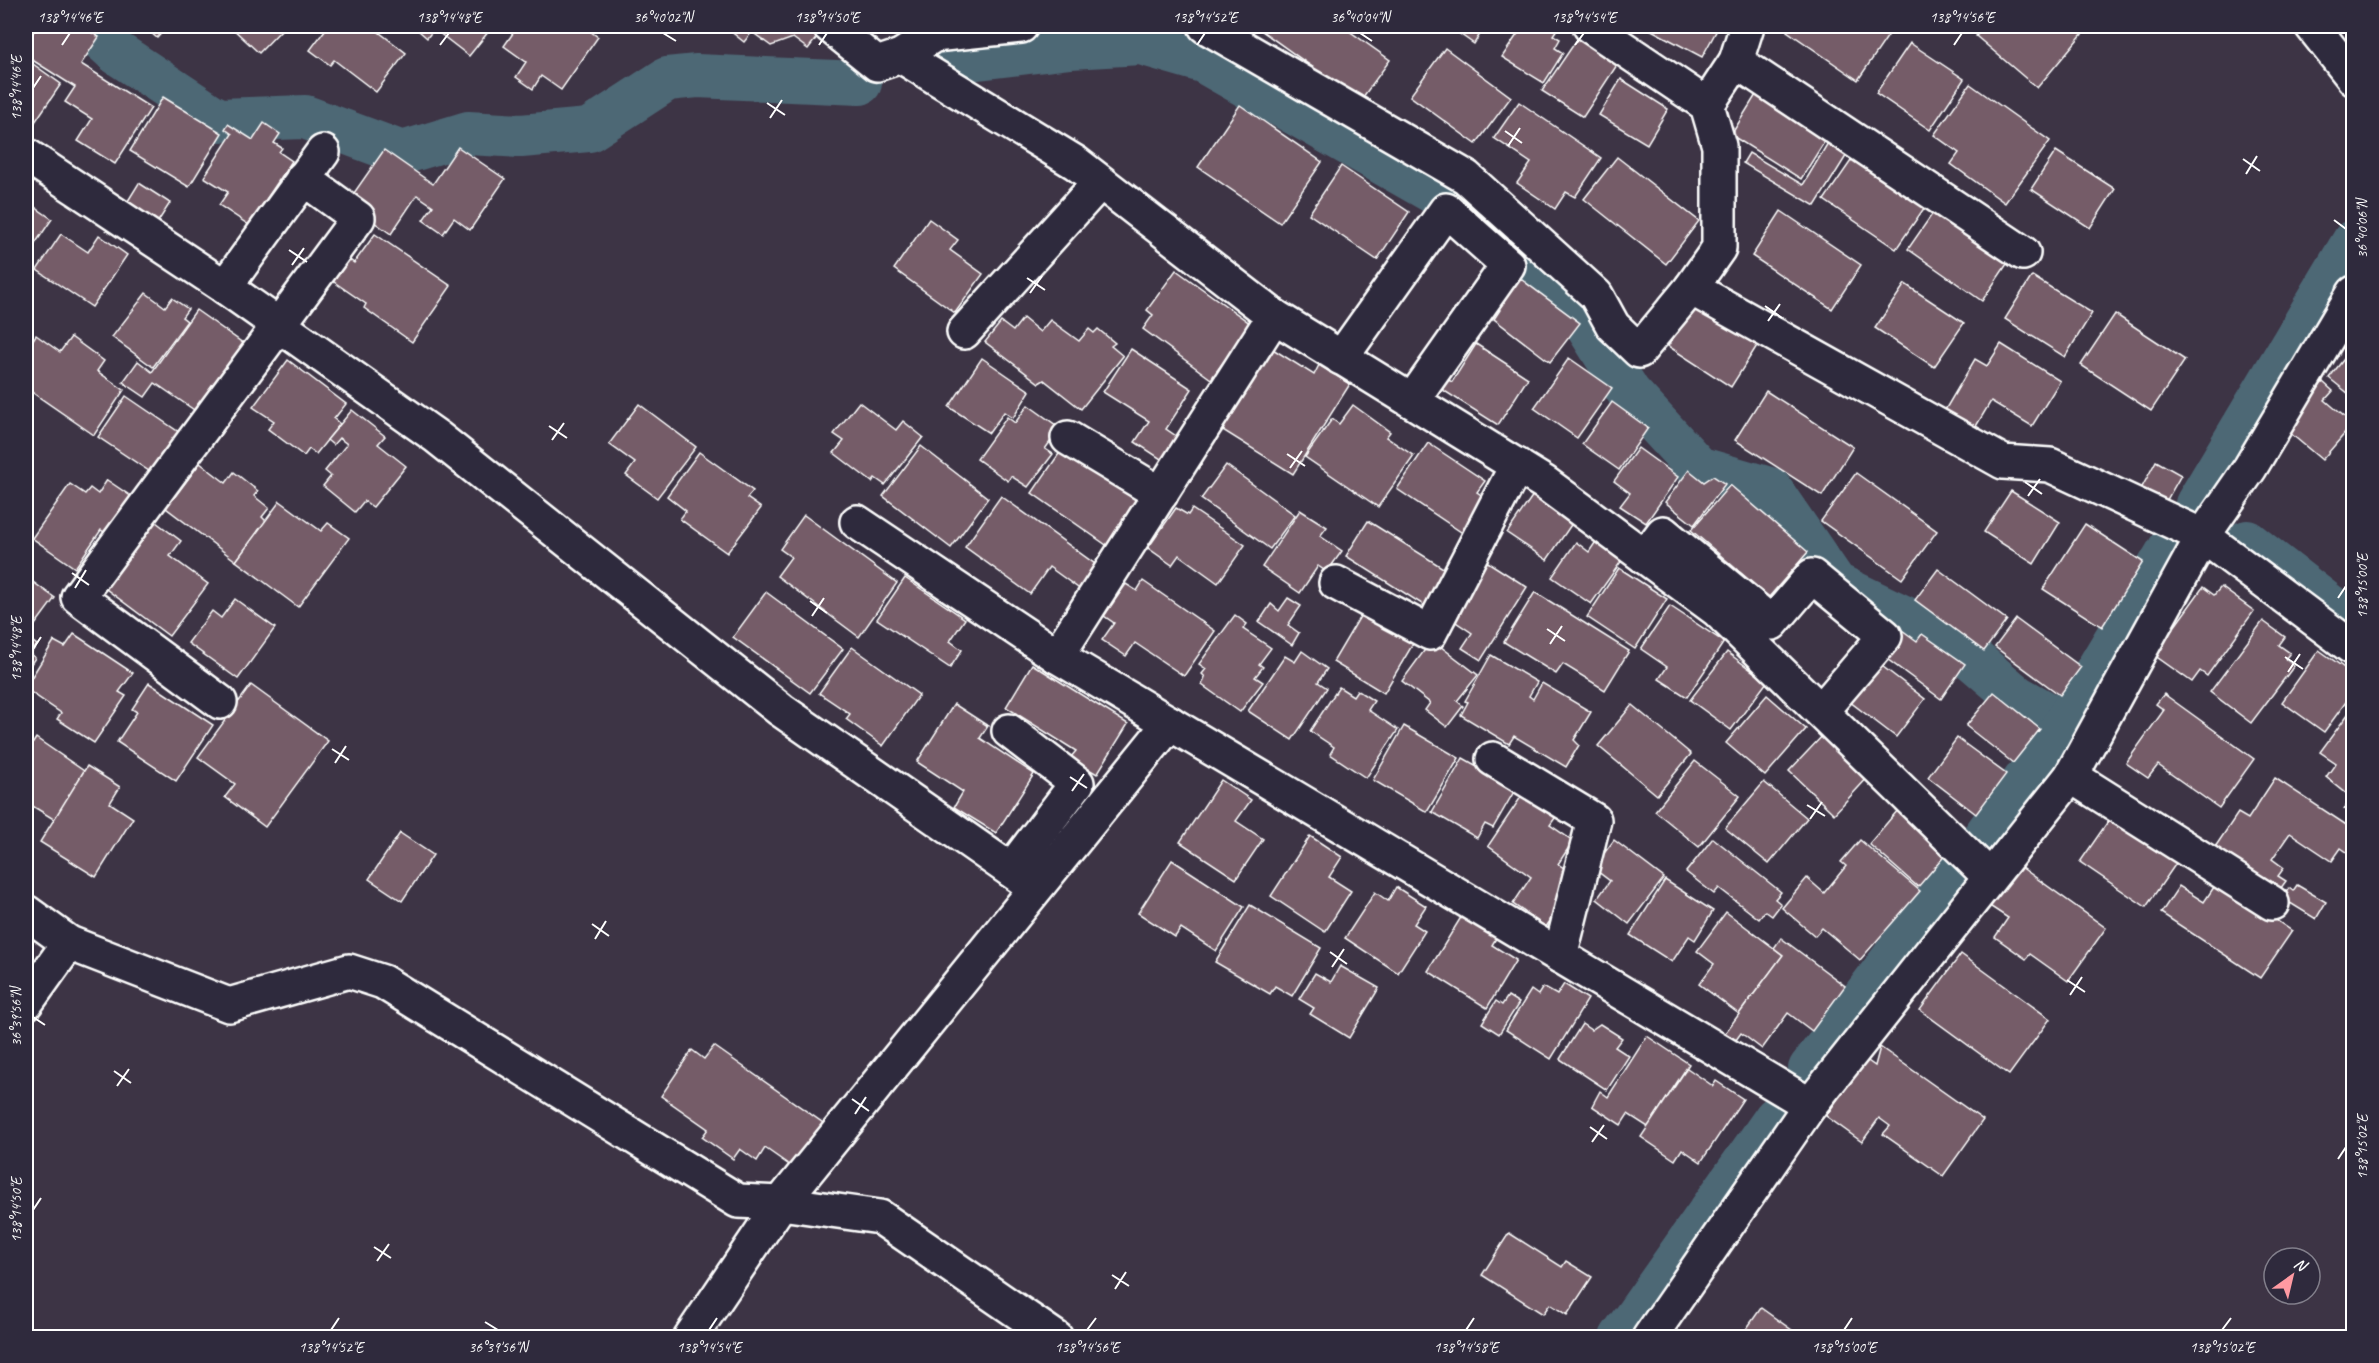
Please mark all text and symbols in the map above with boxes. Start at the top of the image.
text: 138°14'46"E [38,8,104,27]
text: 138°14'48"E [417,8,483,27]
text: 36°40'02"N [633,8,696,27]
text: 138°14'50"E [795,8,861,27]
text: 138°14'52"E [1173,8,1239,27]
text: 36°40'04"N [1330,8,1393,27]
text: 138°14'54"E [1552,8,1618,27]
text: 138°14'56"E [1930,8,1996,27]
text: 138°14'46"E [7,54,26,120]
text: 36°40'06"N [2353,196,2372,259]
text: 138°15'00"E [2353,552,2372,618]
text: 138°14'48"E [7,615,26,681]
text: 36°39'56"N [7,984,26,1047]
text: 138°15'02"E [2353,1113,2372,1179]
text: 138°14'50"E [7,1176,26,1242]
north arrow [2262,1246,2322,1306]
text: N [2290,1253,2312,1277]
text: 138°14'52"E [299,1338,365,1357]
text: 36°39'56"N [468,1338,531,1357]
text: 138°14'54"E [677,1338,743,1357]
text: 138°14'56"E [1055,1338,1121,1357]
text: 138°14'58"E [1434,1338,1500,1357]
text: 138°15'00"E [1812,1338,1878,1357]
text: 138°15'02"E [2190,1338,2256,1357]

